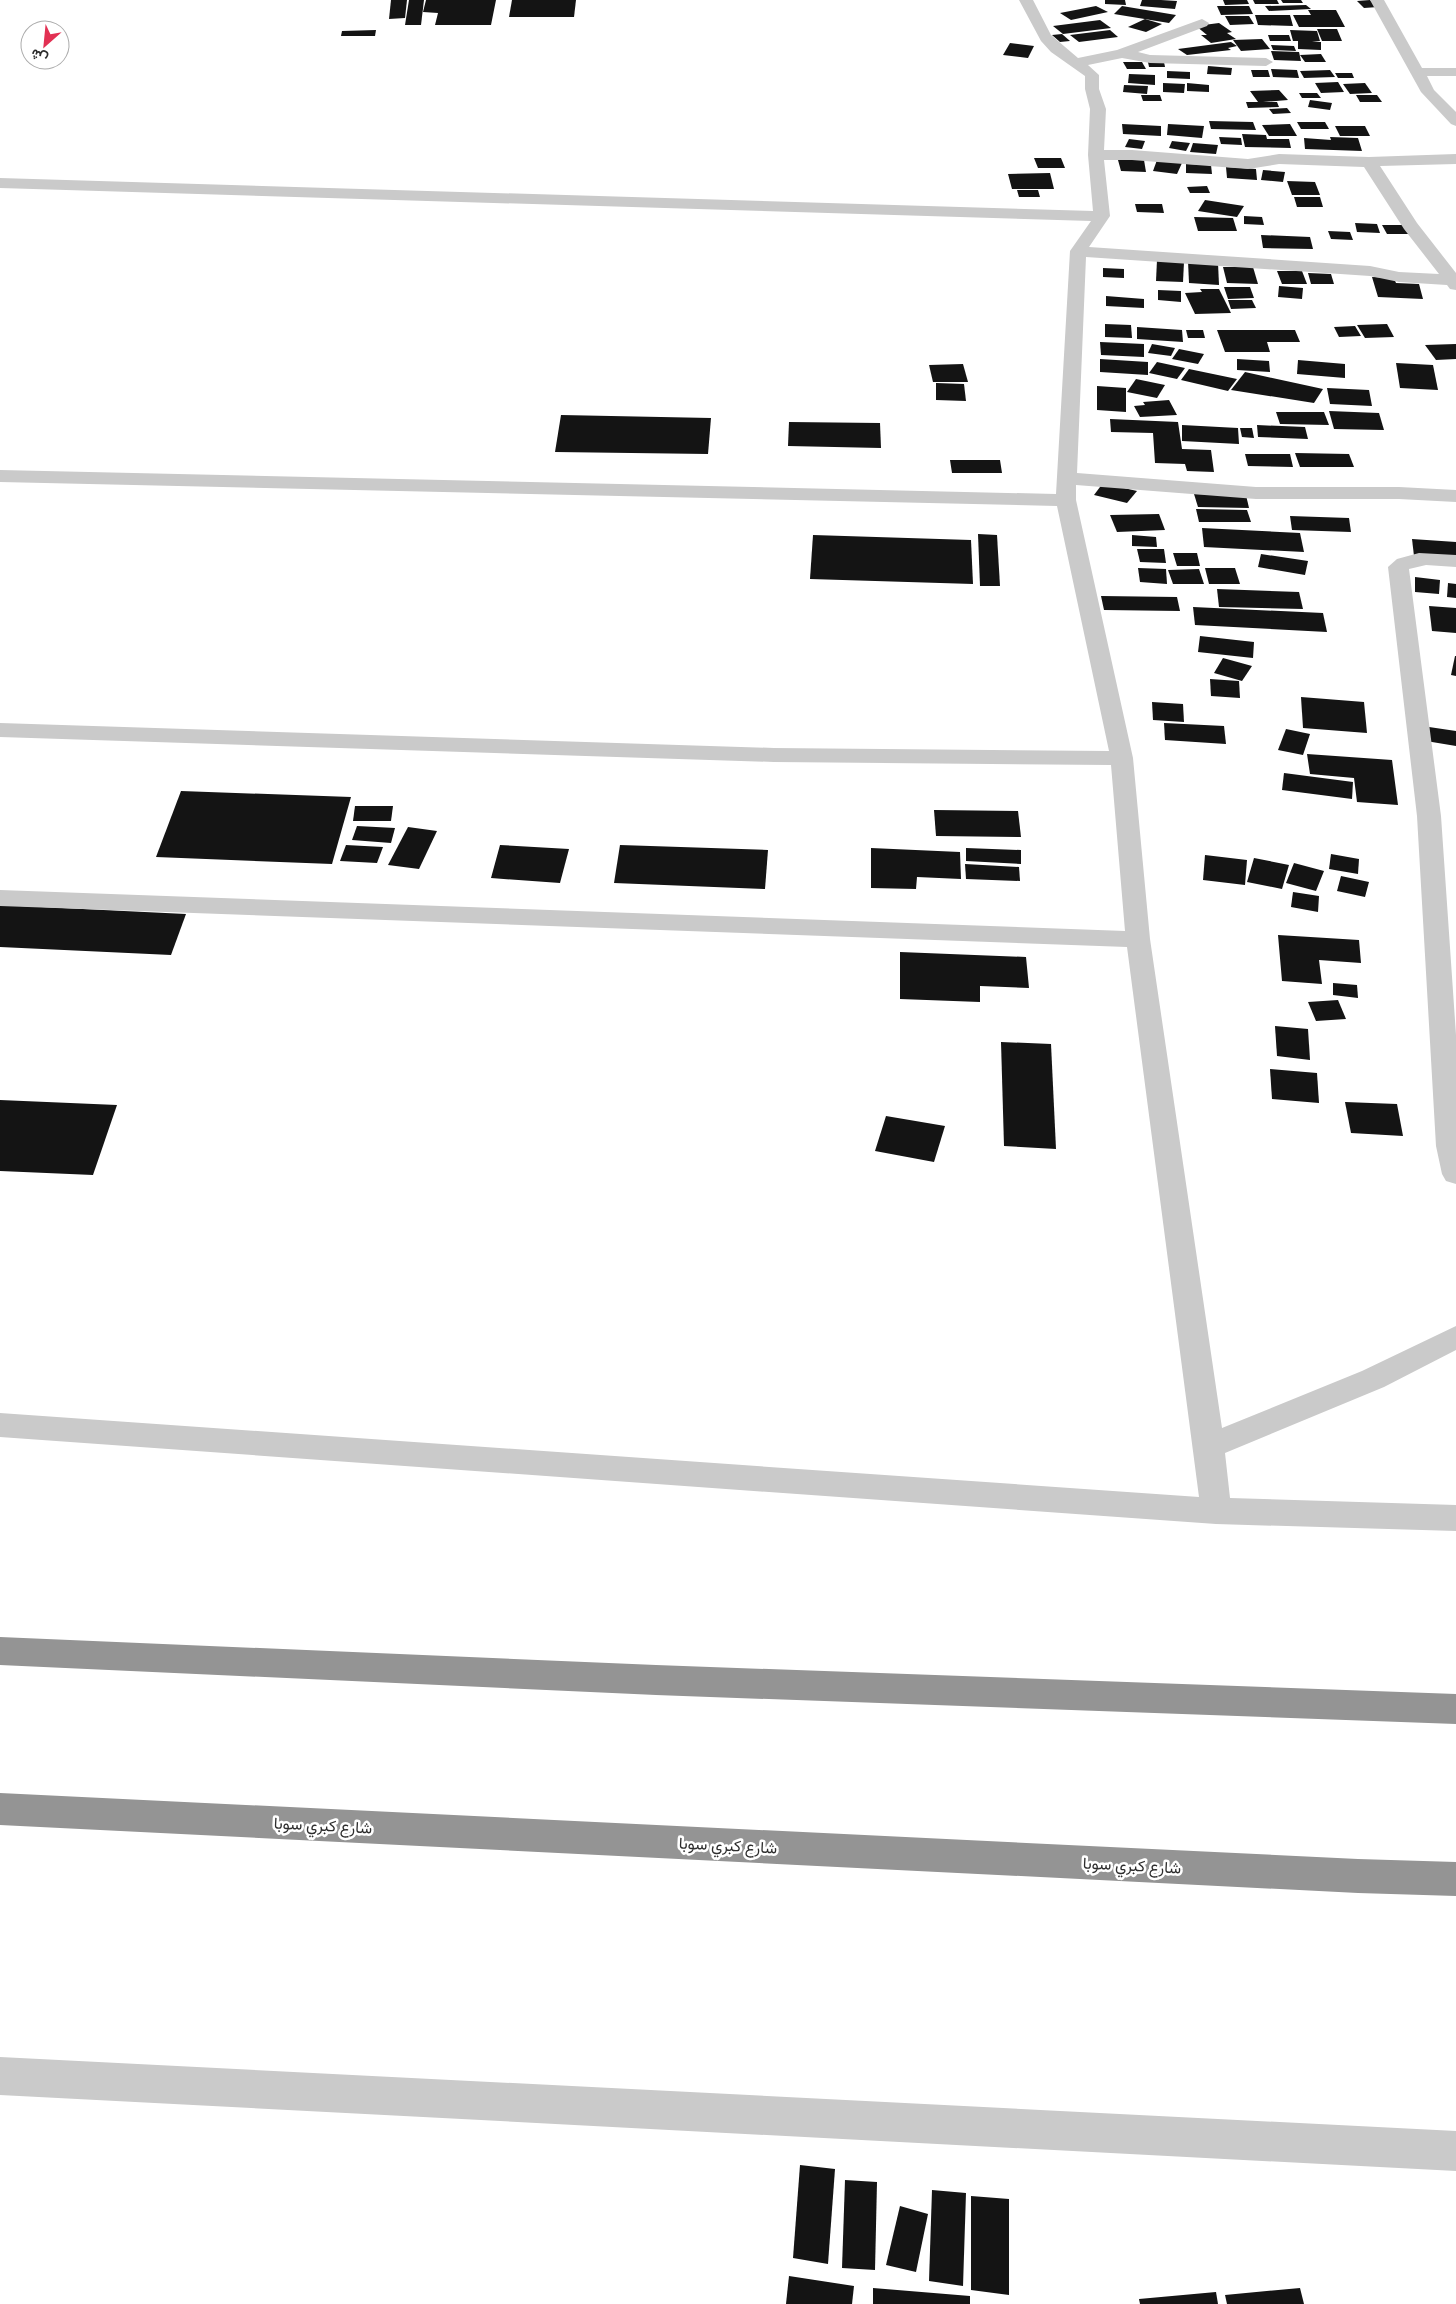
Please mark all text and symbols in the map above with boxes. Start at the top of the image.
north arrow [20,20,70,70]
text: ش [28,44,51,67]
street label: شارع كبري سوبا [273,1814,373,1842]
street label: شارع كبري سوبا [678,1834,778,1862]
street label: شارع كبري سوبا [1082,1854,1182,1882]

